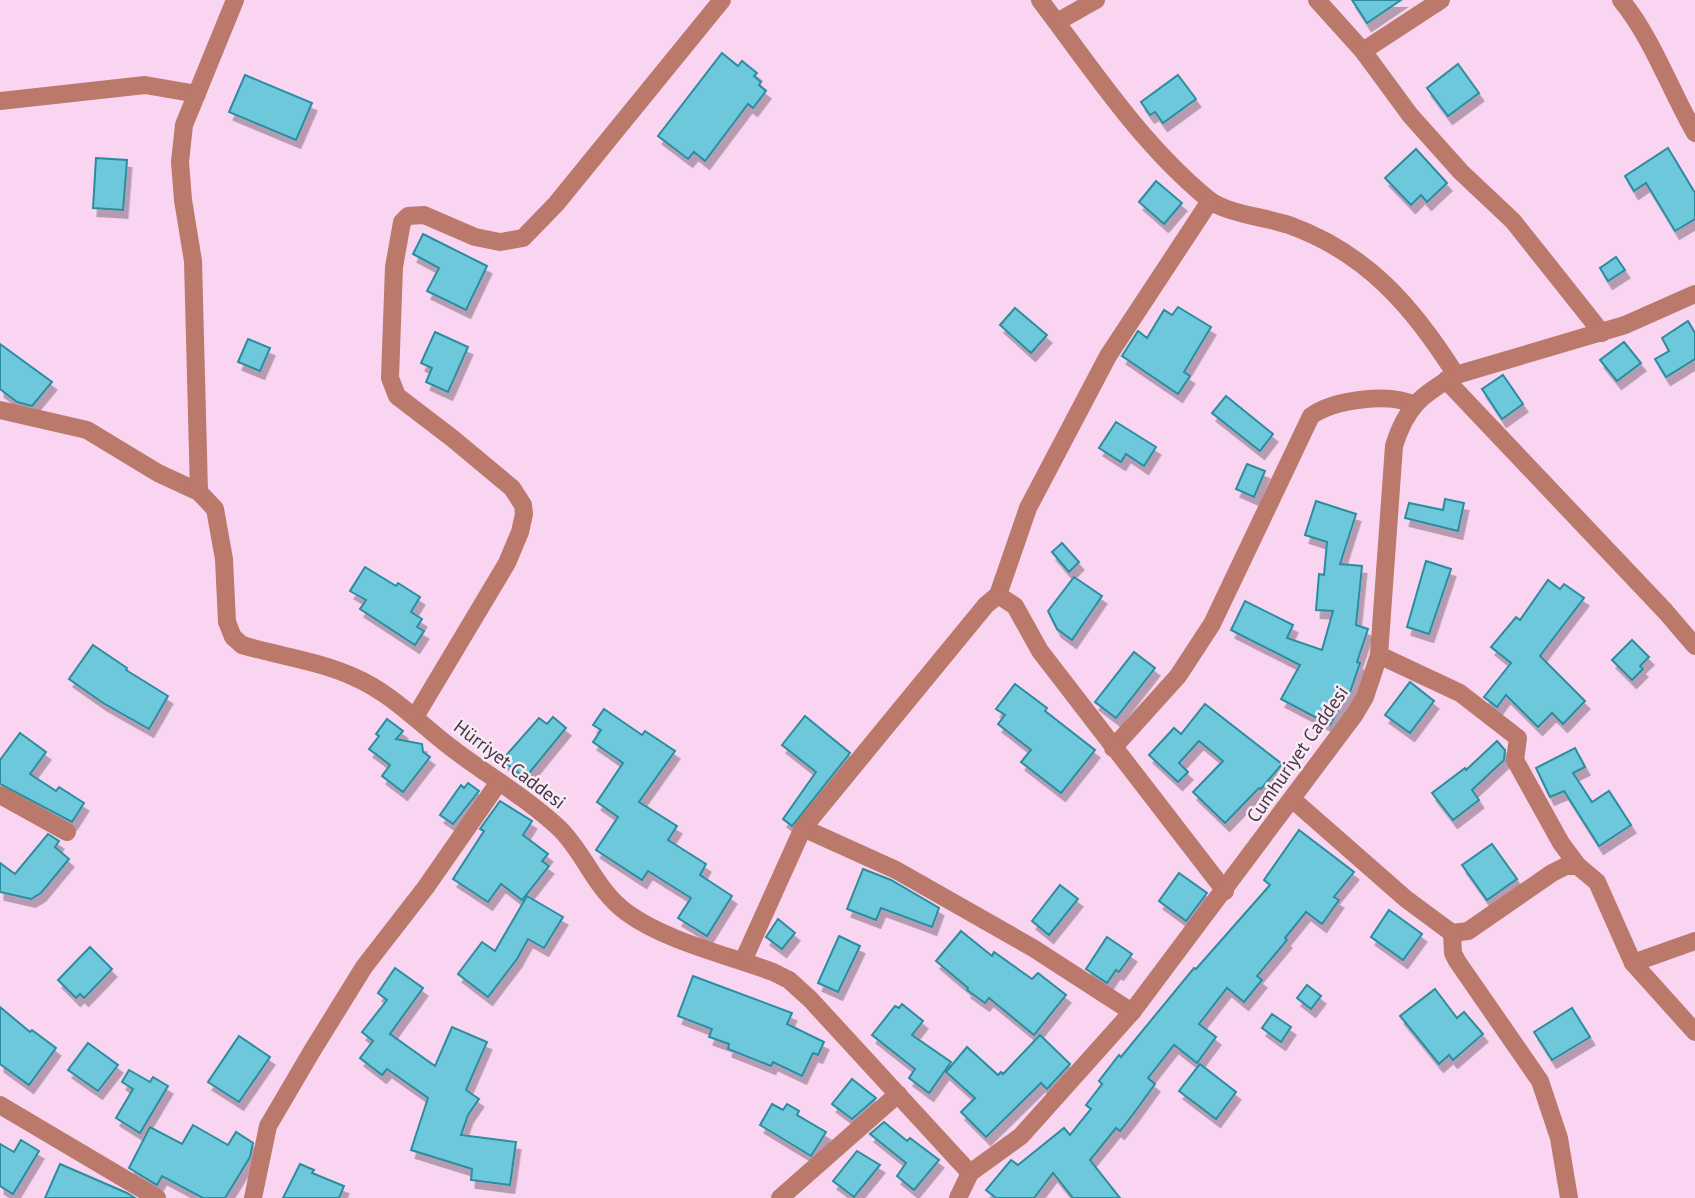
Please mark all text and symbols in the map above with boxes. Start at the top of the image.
street label: Cumhuriyet Caddesi [1241,681,1353,827]
street label: Hürriyet Caddesi [449,714,571,814]

